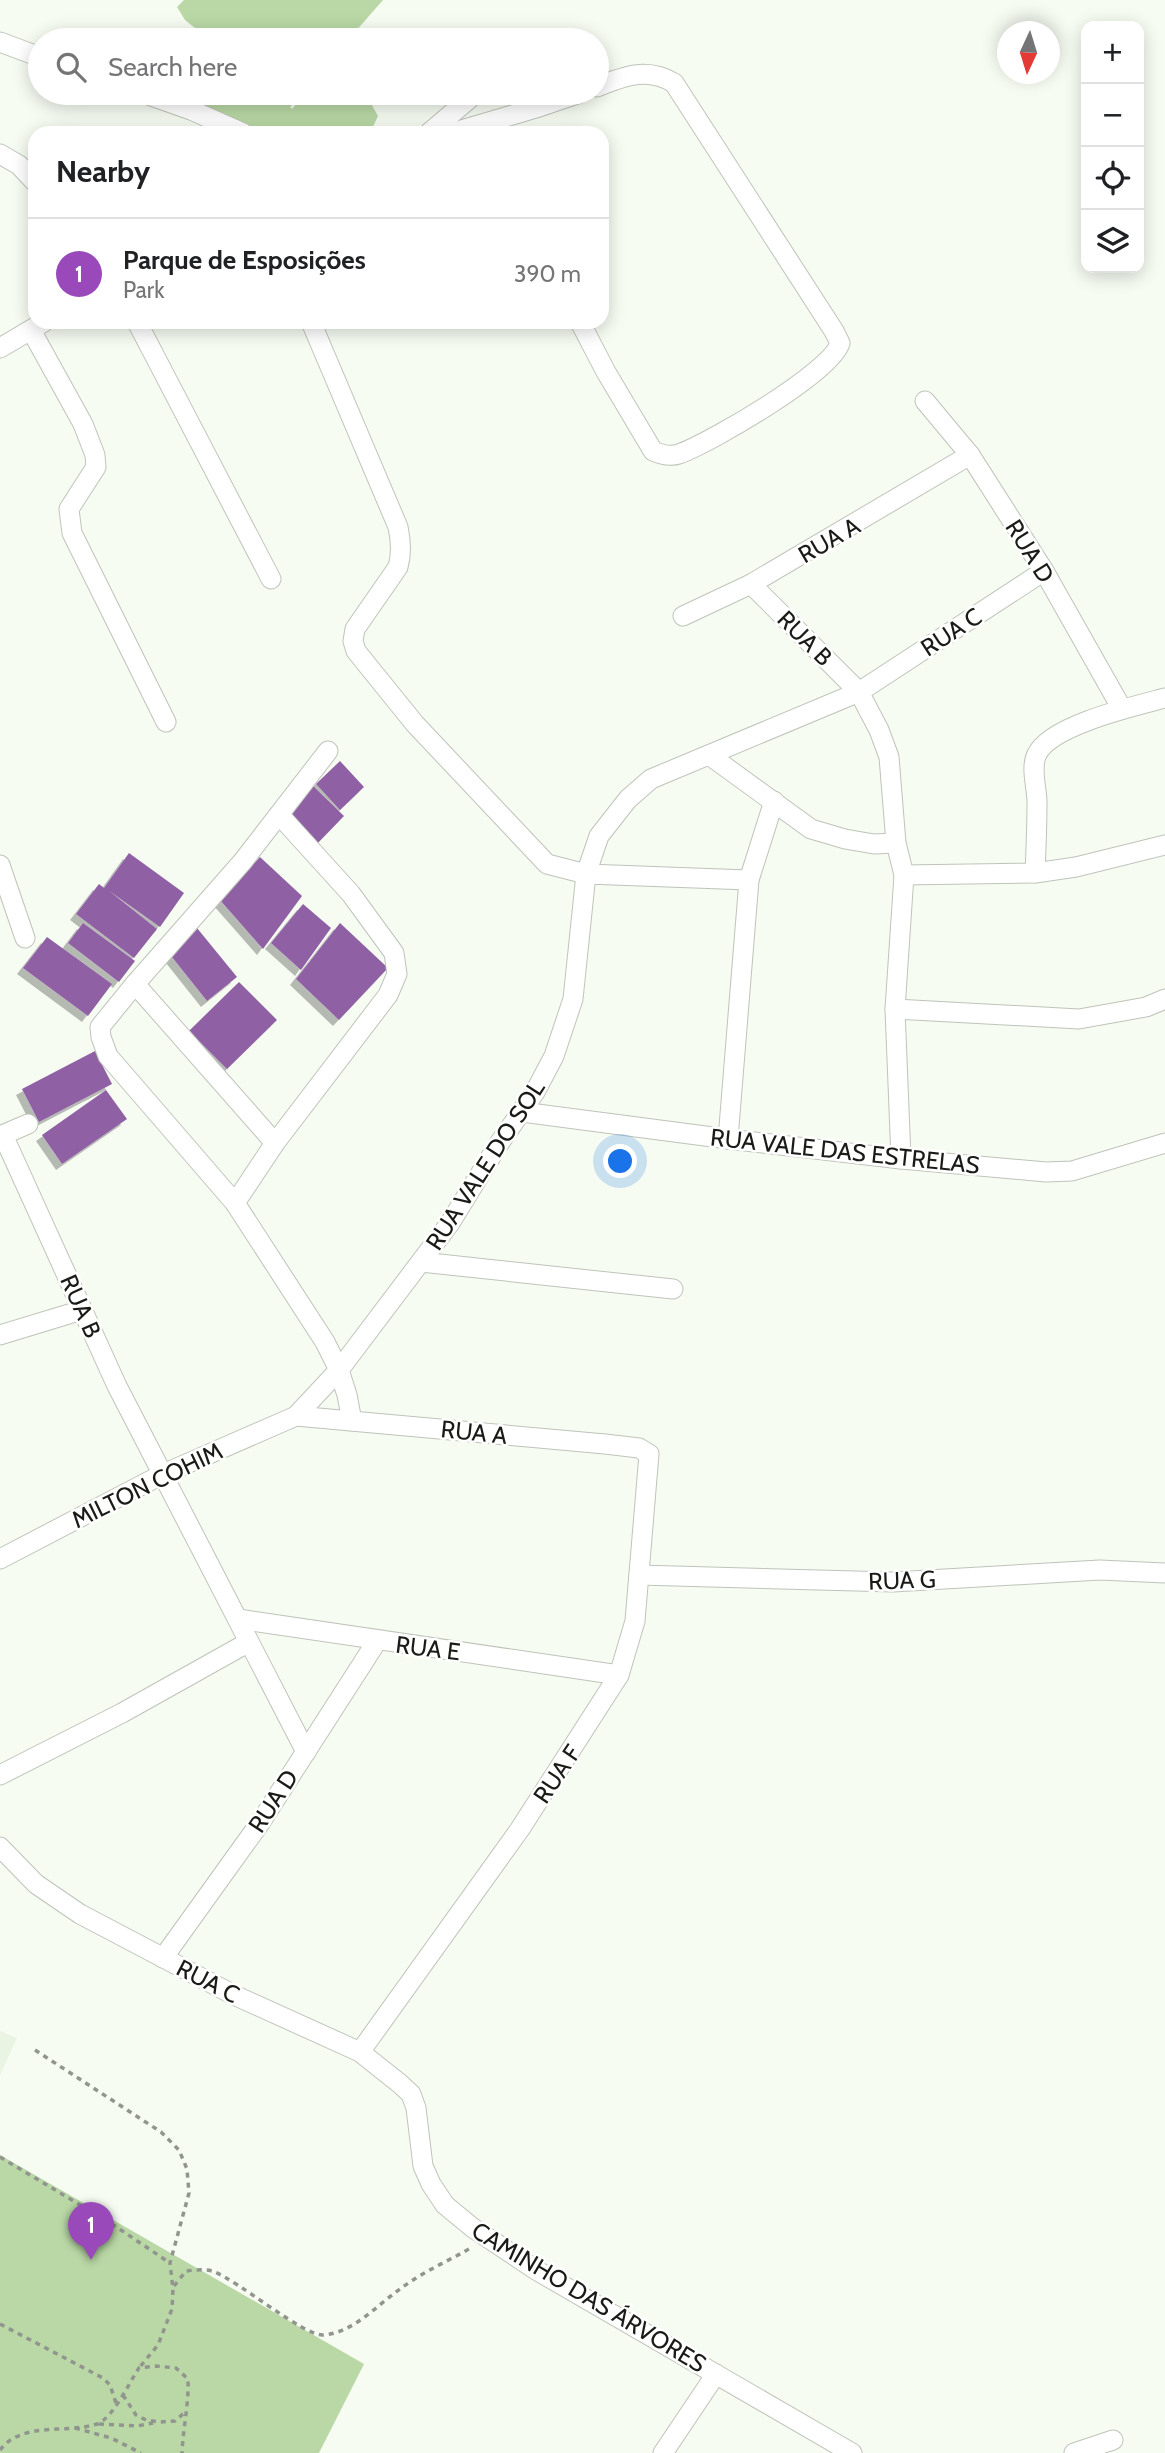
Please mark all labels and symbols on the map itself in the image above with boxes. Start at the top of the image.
north arrow [997,21,1060,84]
street label: RUA A [793,511,865,569]
street label: RUA D [999,514,1061,588]
street label: RUA C [915,602,987,662]
street label: RUA B [771,604,839,672]
street label: RUA VALE DO SOL [419,1075,551,1255]
street label: RUA VALE DAS ESTRELAS [709,1122,981,1180]
your location [603,1144,637,1178]
street label: RUA B [54,1270,108,1342]
street label: RUA A [439,1414,509,1450]
street label: MILTON COHIM [67,1436,227,1534]
street label: RUA G [868,1564,936,1596]
street label: RUA E [394,1630,462,1666]
street label: RUA F [527,1739,587,1809]
street label: RUA D [242,1764,304,1838]
street label: RUA C [172,1953,244,2009]
pin: 1 [68,2202,114,2260]
street label: CAMINHO DAS ÁRVORES [467,2216,711,2378]

